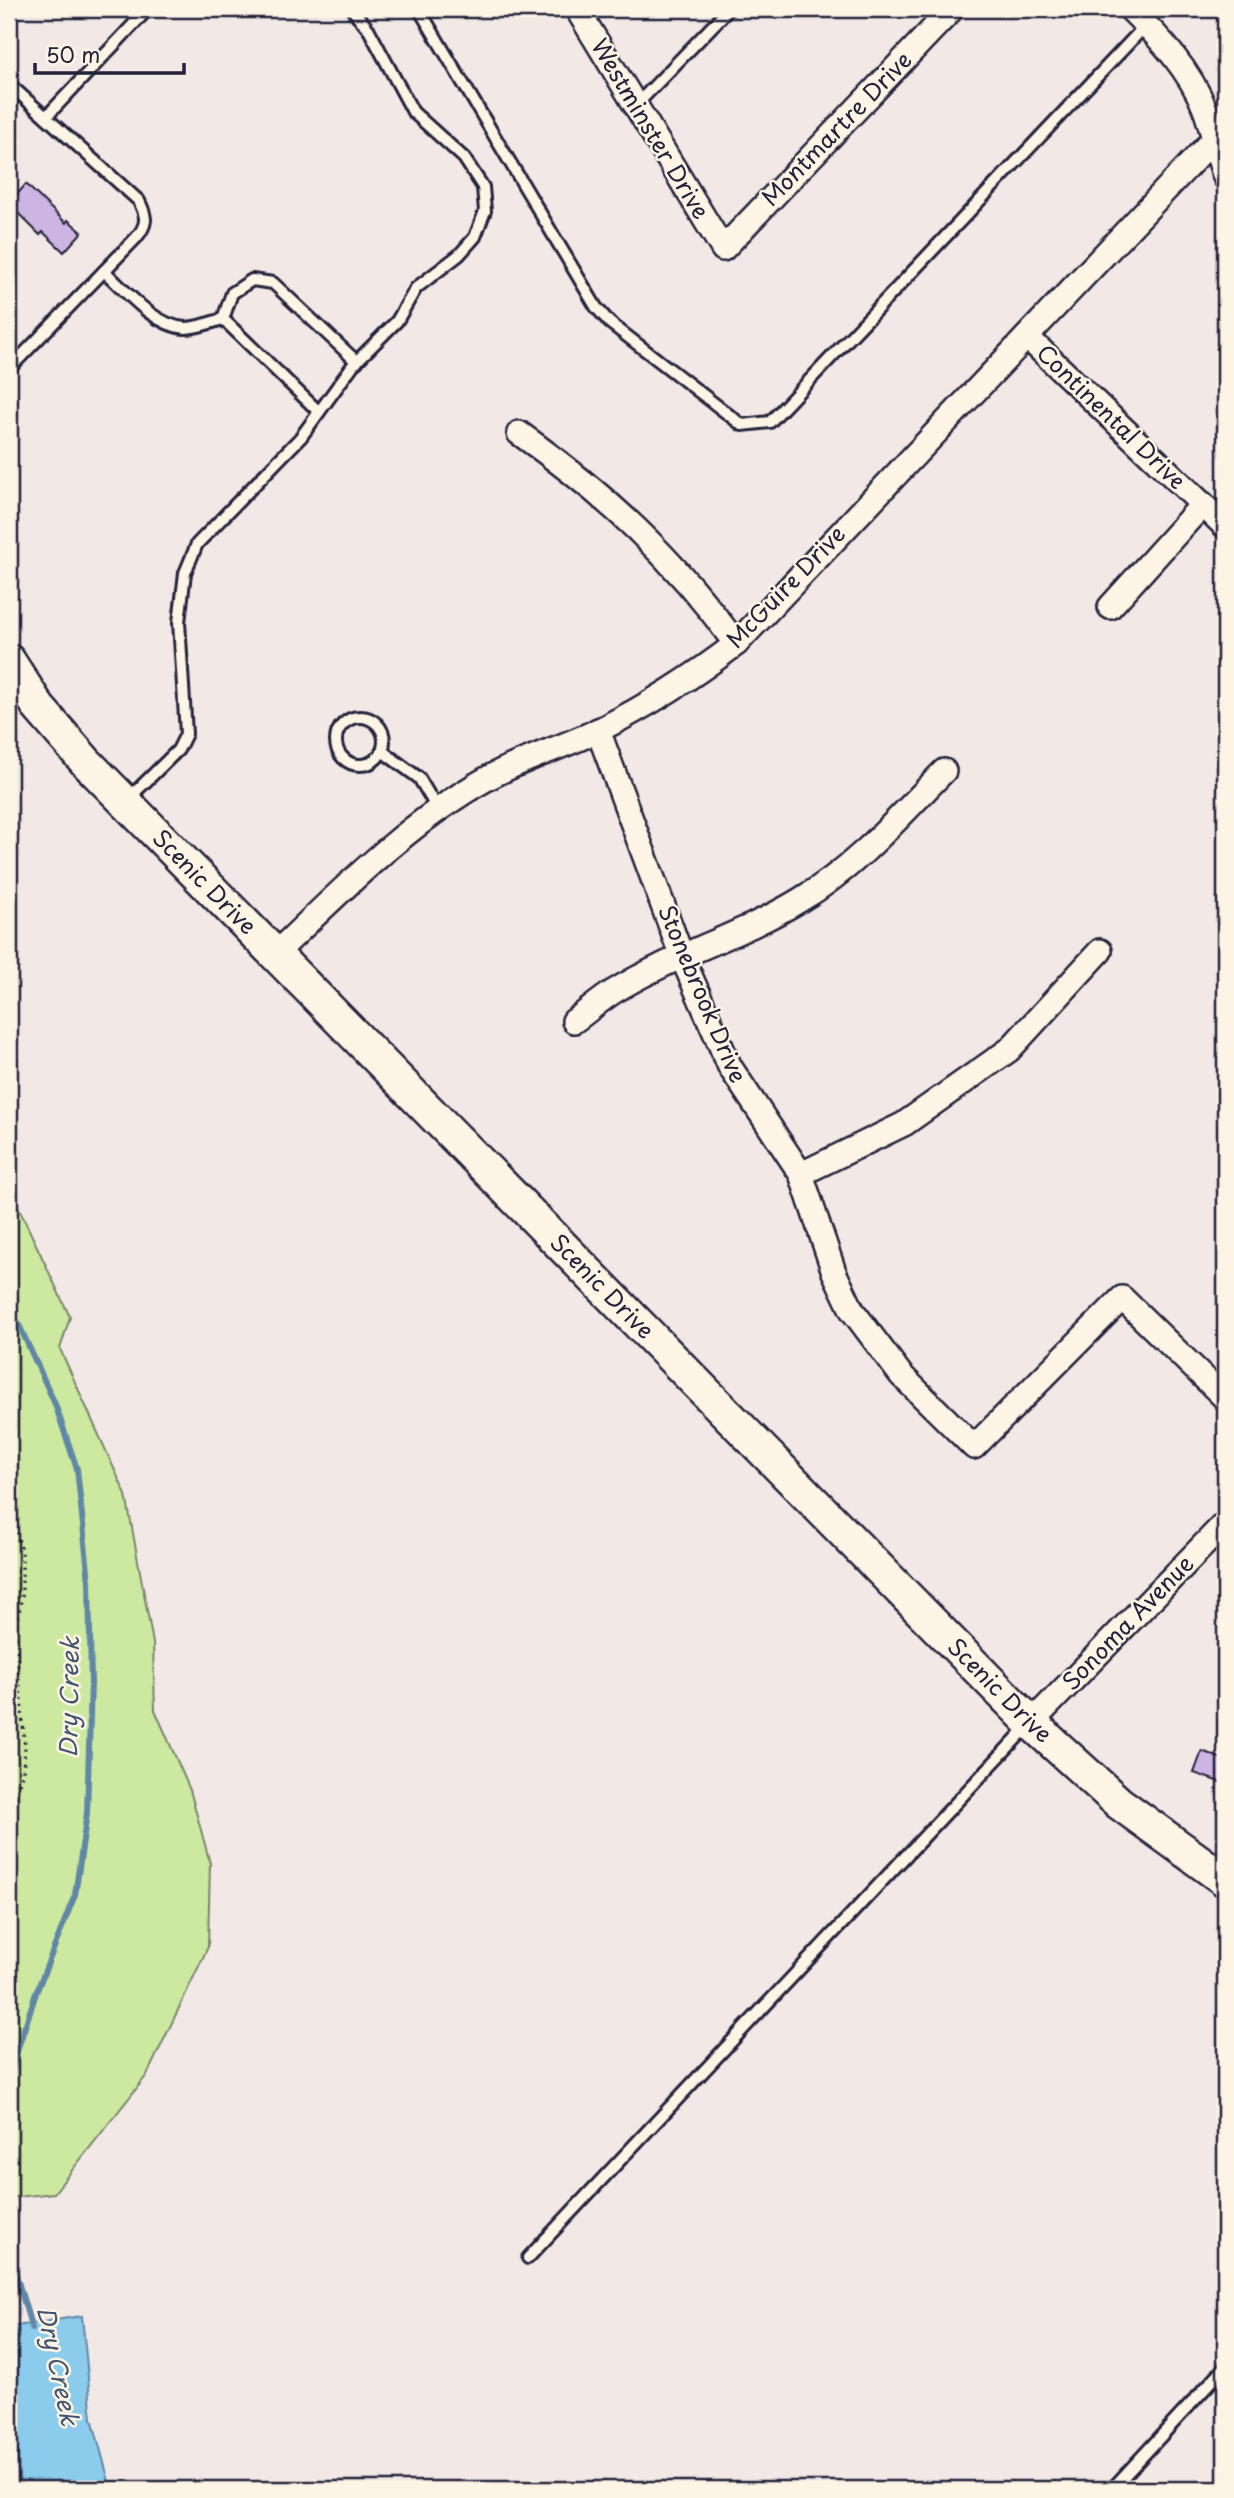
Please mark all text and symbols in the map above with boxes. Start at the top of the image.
street label: Westminster Drive [583,31,719,225]
scale bar [35,32,184,76]
text: 50 m [46,38,100,70]
street label: Montmartre Drive [753,43,919,213]
street label: Continental Drive [1029,335,1195,497]
street label: McGuire Drive [717,517,853,655]
street label: Scenic Drive [145,820,265,942]
street label: Stonebrook Drive [650,899,757,1088]
street label: Scenic Drive [543,1225,663,1346]
street label: Sonoma Avenue [1053,1546,1201,1698]
street label: Scenic Drive [940,1629,1061,1750]
water label: Dry Creek [49,1635,87,1758]
water label: Dry Creek [29,2303,89,2430]

